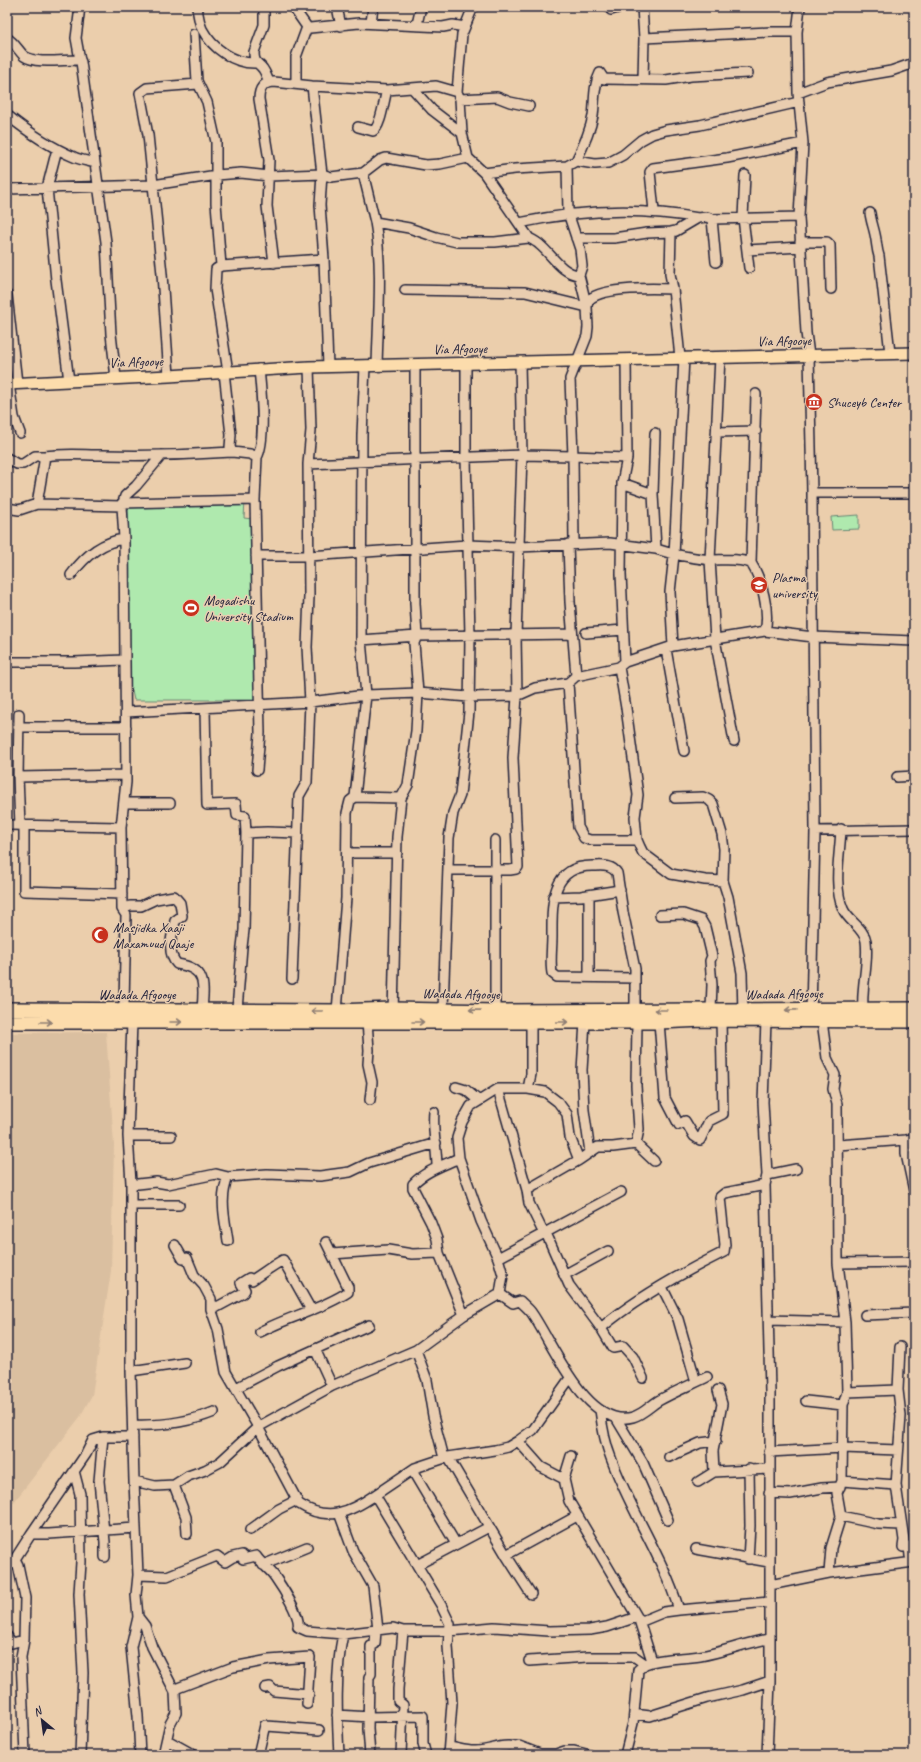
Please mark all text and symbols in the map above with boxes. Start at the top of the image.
street label: Via Afgooye [757,332,812,350]
street label: Via Afgooye [433,340,488,358]
street label: Via Afgooye [109,353,165,371]
museum icon: Shuceyb Center [804,392,824,412]
place label: Shuceyb Center [827,394,903,411]
place label: Plasma university [772,569,818,602]
school or university icon: Plasma university [749,575,769,595]
place label: Mogadishu University Stadium [204,592,294,625]
sports icon: Mogadishu University Stadium [181,598,201,618]
place label: Masjidka Xaaji Maxamuud Qaaje [113,919,195,952]
mosque icon: Masjidka Xaaji Maxamuud Qaaje [90,925,110,945]
street label: Wadada Afgooye [422,985,501,1003]
street label: Wadada Afgooye [745,985,824,1003]
street label: Wadada Afgooye [98,986,177,1003]
one-way arrow [469,1006,482,1014]
one-way arrow [655,1006,668,1014]
one-way arrow [785,1006,798,1014]
one-way arrow [311,1007,324,1015]
one-way arrow [39,1018,52,1026]
one-way arrow [169,1018,182,1026]
one-way arrow [411,1018,424,1026]
one-way arrow [555,1018,568,1026]
north arrow [22,1700,62,1740]
text: N [31,1702,45,1719]

